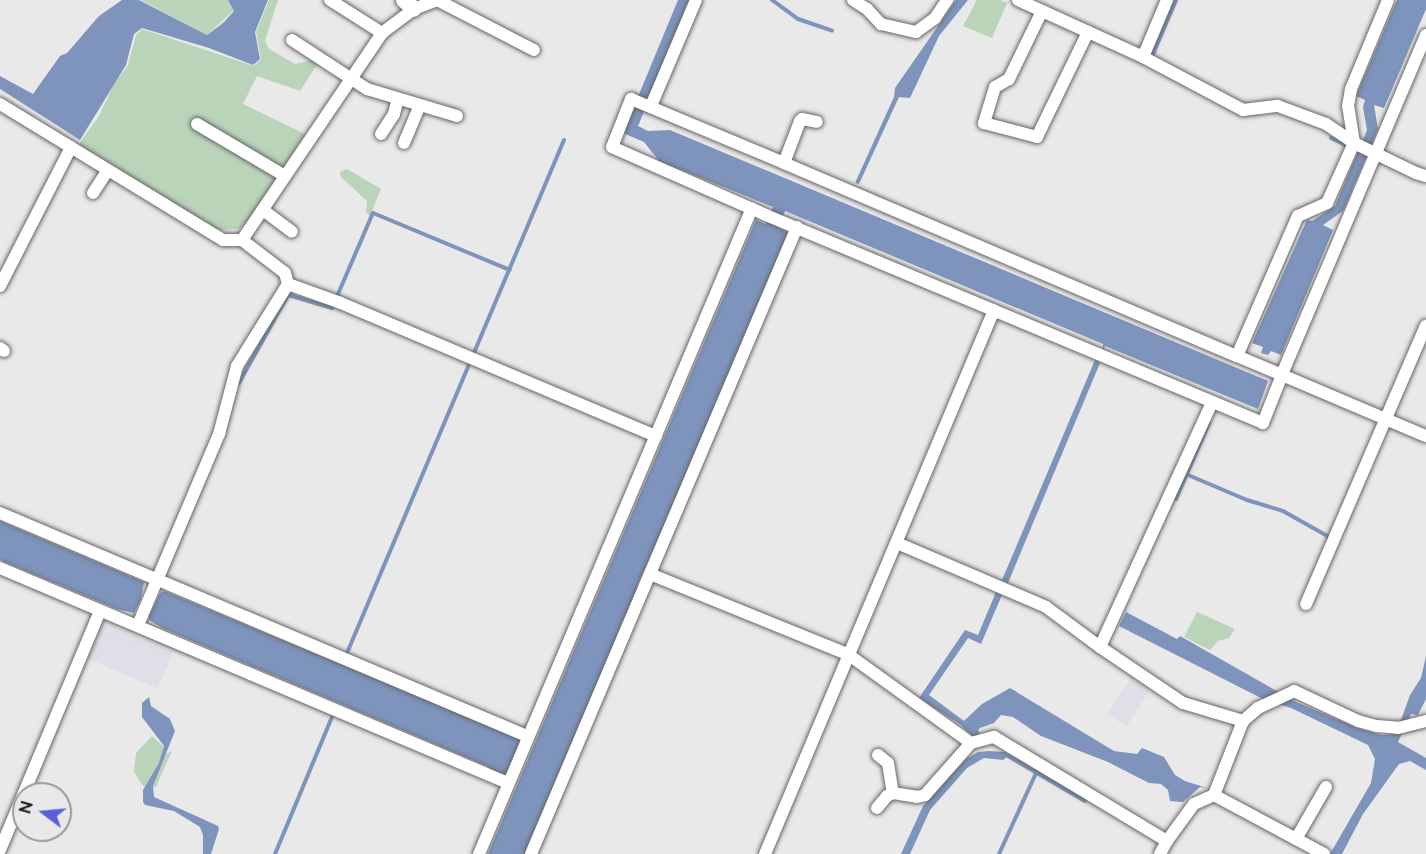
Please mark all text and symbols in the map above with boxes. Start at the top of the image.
north arrow [12,782,72,842]
text: N [15,799,37,816]

